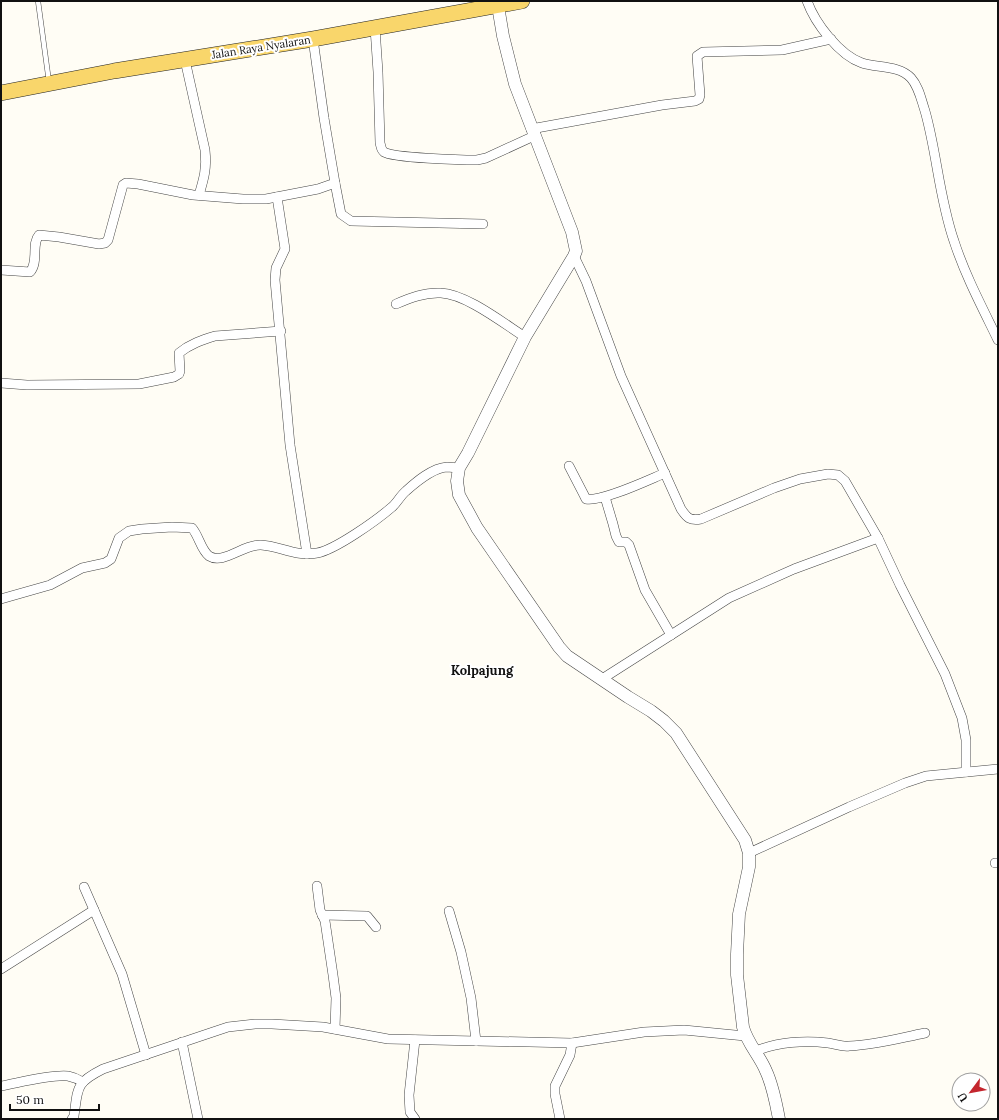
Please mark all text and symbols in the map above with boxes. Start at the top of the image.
street label: Jalan Raya Nyalaran [209,32,312,62]
district label: Kolpajung [451,662,514,679]
north arrow [951,1072,991,1112]
scale bar [10,1086,99,1112]
text: U [954,1090,971,1105]
text: 50 m [16,1092,44,1107]

